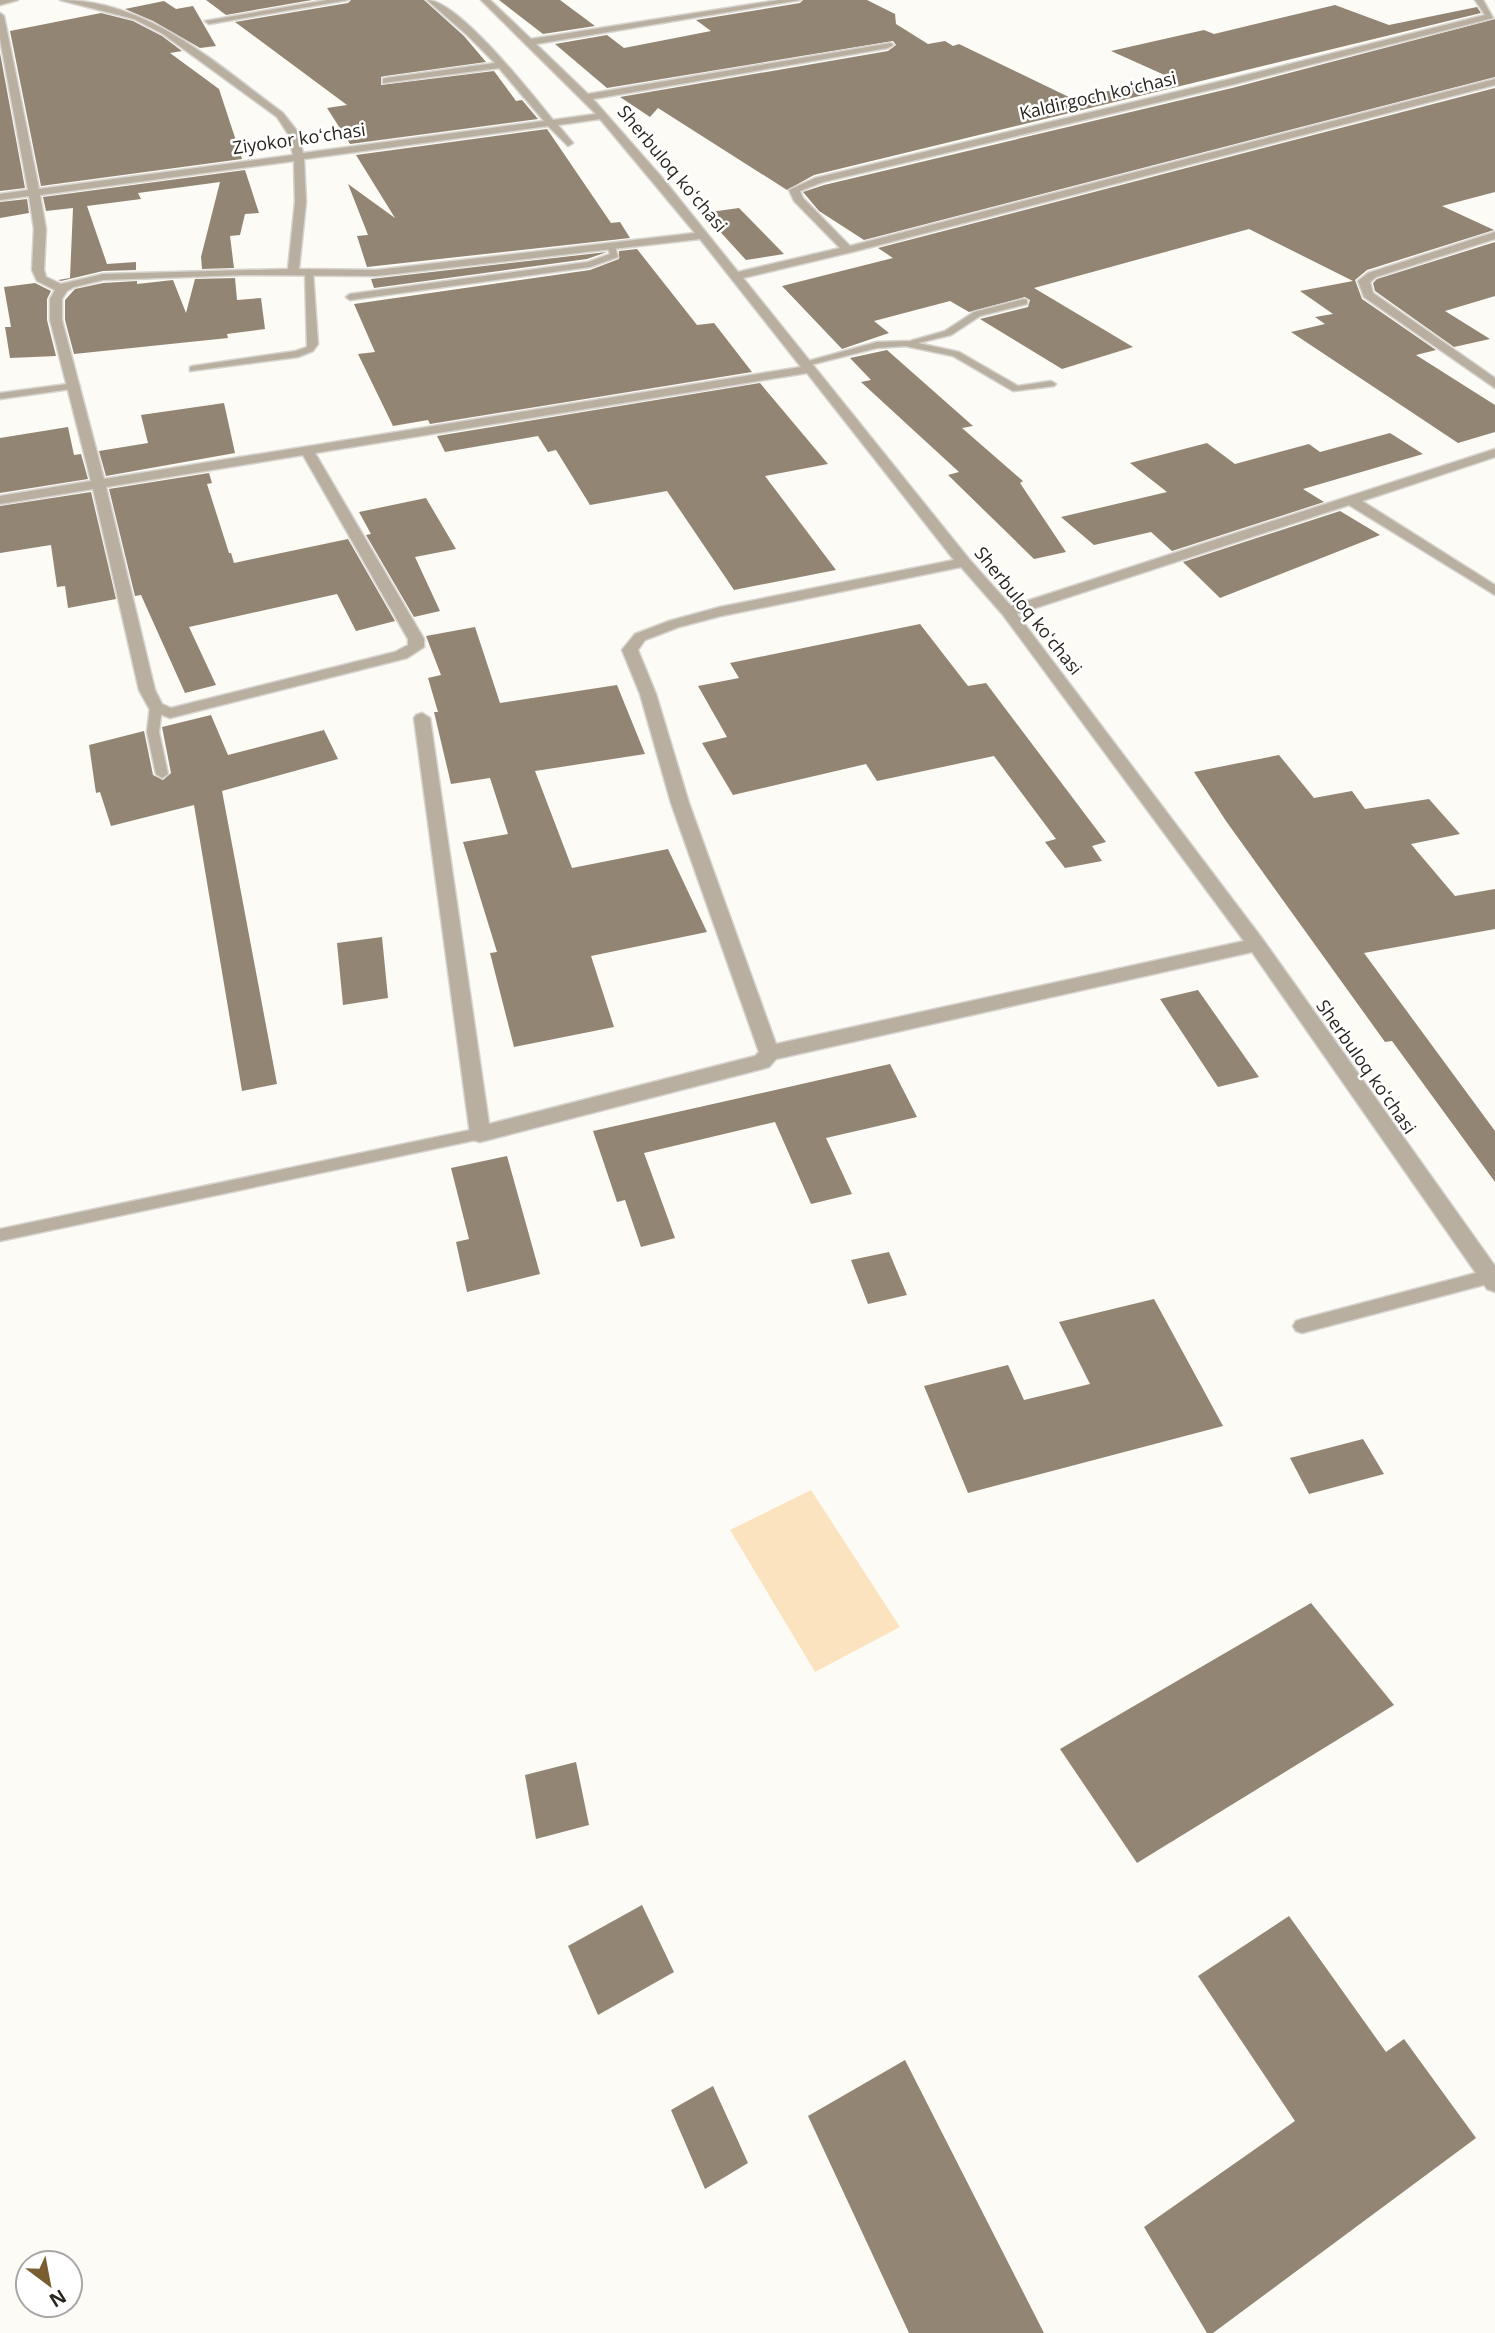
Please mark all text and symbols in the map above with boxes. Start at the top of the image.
street label: Kaldirgoch koʻchasi [1017,65,1179,125]
street label: Sherbuloq koʻchasi [613,100,733,237]
street label: Ziyokor koʻchasi [231,117,367,159]
street label: Sherbuloq koʻchasi [970,541,1088,680]
street label: Sherbuloq koʻchasi [1312,995,1422,1138]
north arrow [14,2249,84,2319]
text: N [45,2283,71,2314]

